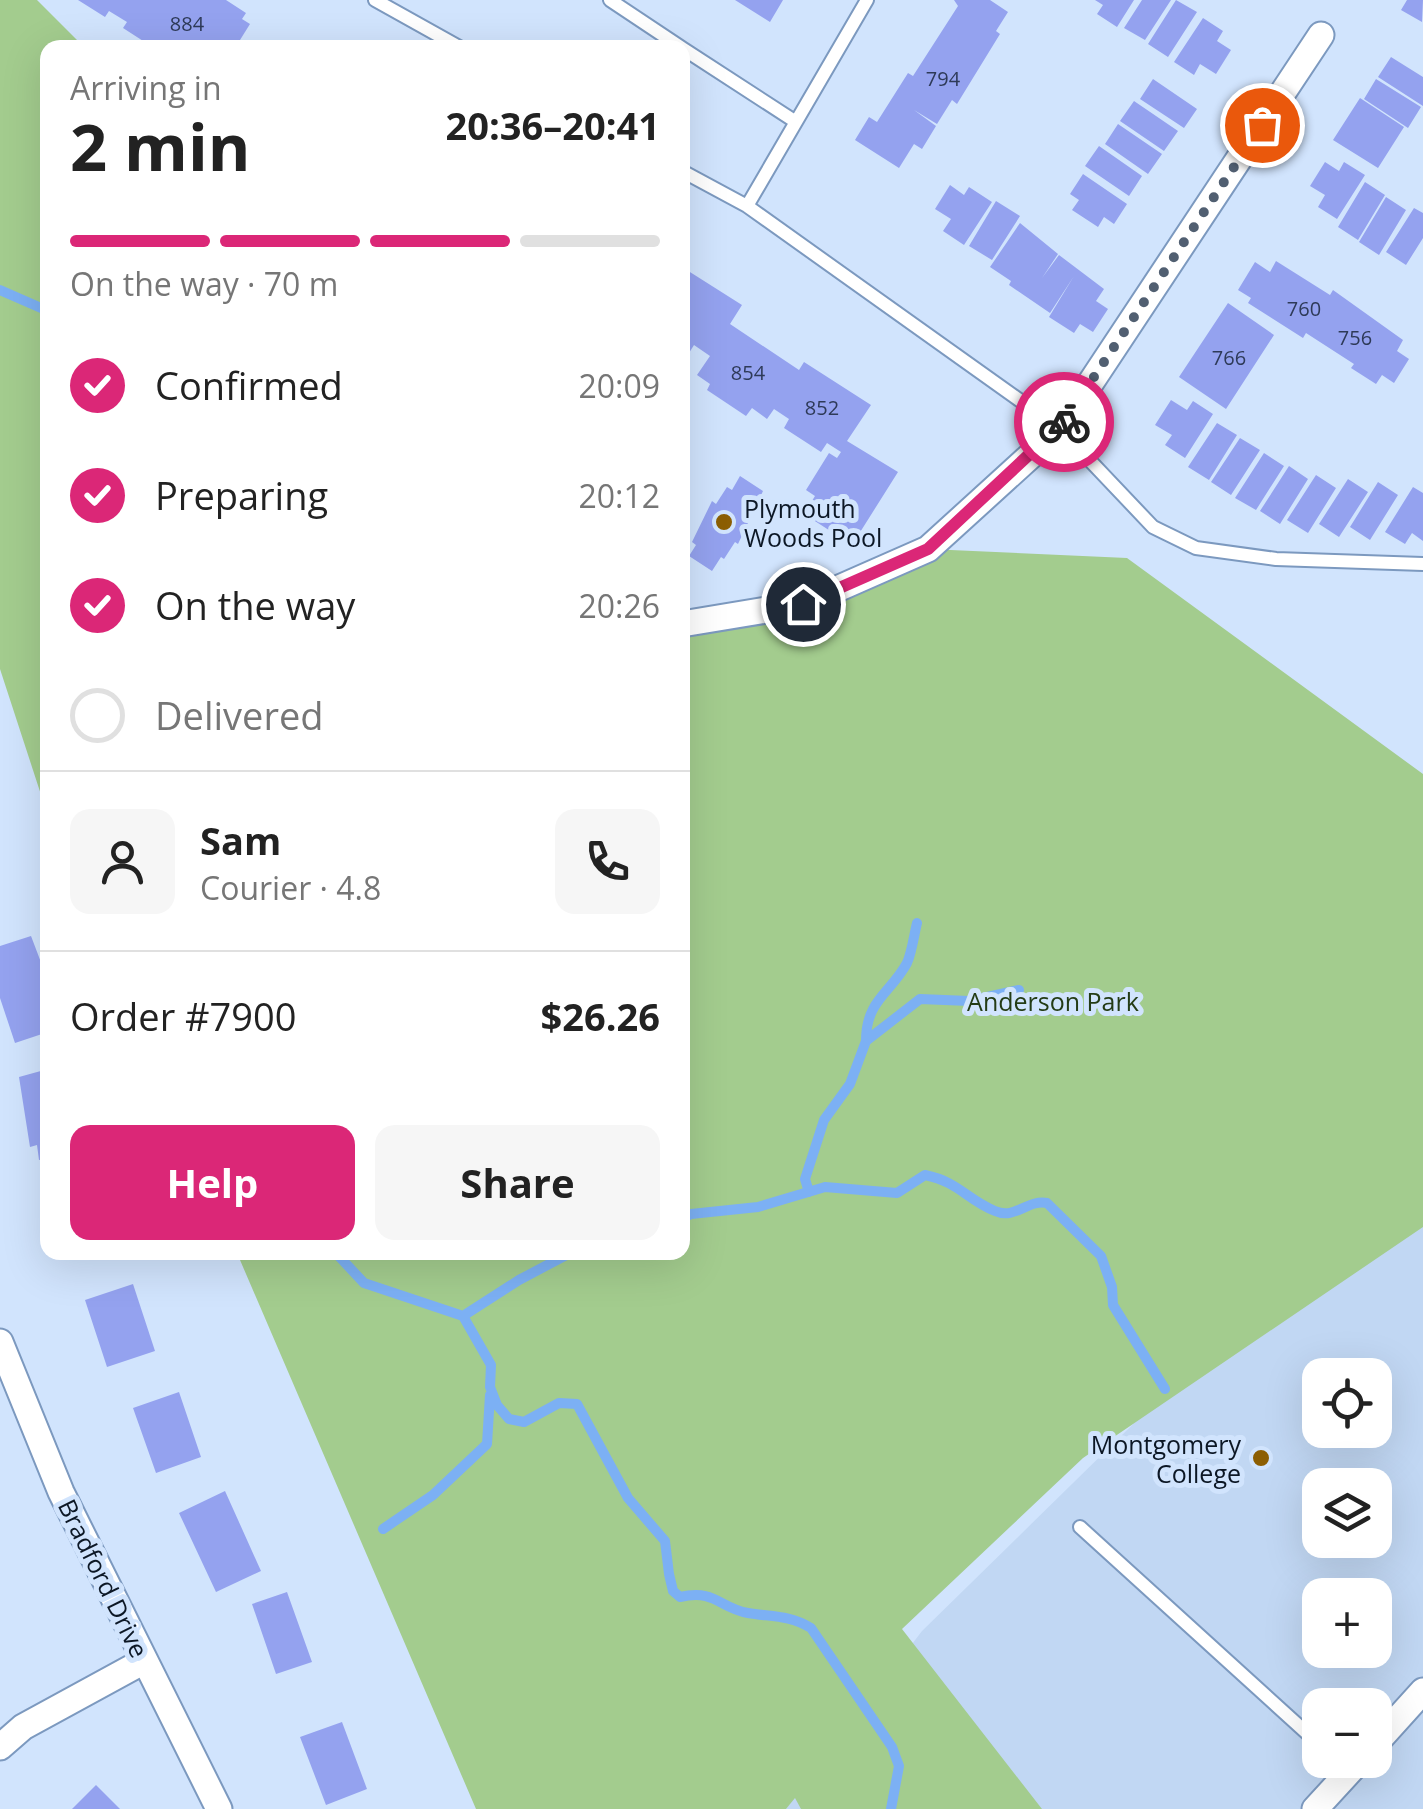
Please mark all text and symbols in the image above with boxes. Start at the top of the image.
house number: 884 [170,10,205,37]
house number: 794 [926,65,961,92]
text: Arriving in [70,66,222,109]
pin [1220,83,1305,168]
icon: bag [1235,98,1290,153]
text: 20:36–20:41 [446,99,660,151]
text: 2 min [70,102,250,190]
text: On the way · 70 m [70,262,338,305]
house number: 760 [1287,295,1321,322]
house number: 756 [1338,324,1372,351]
house number: 766 [1212,344,1246,371]
icon: check [70,358,125,413]
text: Confirmed [155,359,343,411]
house number: 854 [731,359,766,386]
text: 20:09 [578,364,660,407]
courier [1014,372,1114,472]
house number: 852 [805,394,839,421]
icon: bike [1037,395,1092,450]
icon: check [70,468,125,523]
text: Preparing [155,469,328,521]
text: 20:12 [578,474,660,517]
place label: Plymouth Woods Pool [744,491,882,554]
marker: Plymouth Woods Pool [713,511,735,533]
pin [761,562,846,647]
icon: home [776,577,831,632]
icon: check [70,578,125,633]
text: On the way [155,579,355,631]
text: 20:26 [578,584,660,627]
text: Delivered [155,689,324,741]
button: person [70,809,175,914]
button: phone [555,809,660,914]
text: Sam [200,814,281,866]
text: Courier · 4.8 [200,866,381,909]
park label: Anderson Park [967,984,1139,1018]
text: Order #7900 [70,990,297,1042]
text: $26.26 [541,990,660,1042]
button: Help [70,1125,355,1240]
button: Share [375,1125,660,1240]
map controls [1302,1358,1392,1778]
button: locate [1302,1358,1392,1448]
place label: Montgomery College [1091,1427,1241,1490]
marker: Montgomery College [1250,1447,1272,1469]
button: layers [1302,1468,1392,1558]
street label: Bradford Drive [51,1493,157,1663]
button: + [1302,1578,1392,1668]
button: − [1302,1688,1392,1778]

